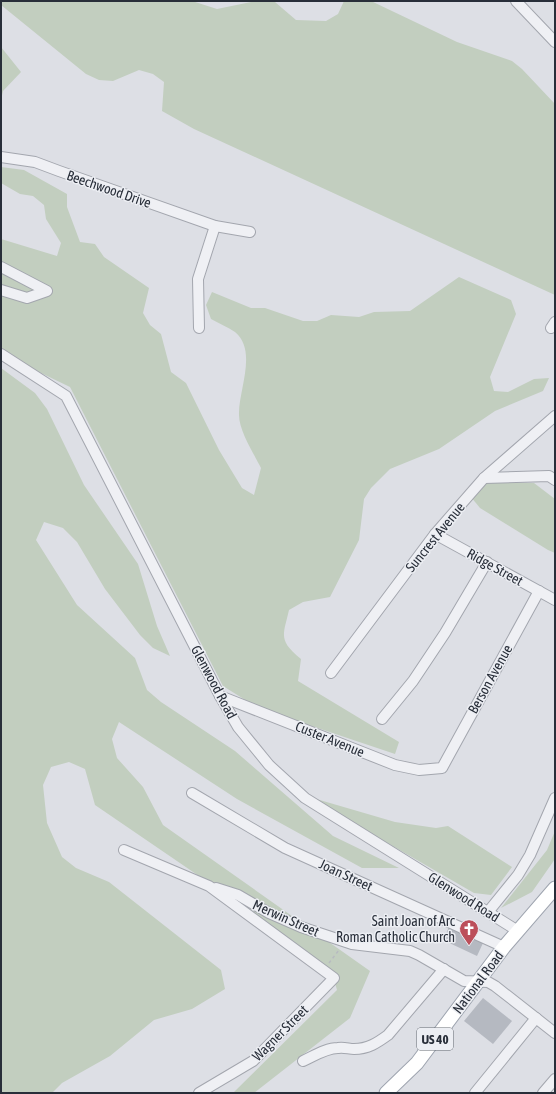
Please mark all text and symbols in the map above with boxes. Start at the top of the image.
street label: Beechwood Drive [65,167,153,211]
street label: Suncrest Avenue [402,499,468,575]
street label: Ridge Street [464,545,526,589]
street label: Berson Avenue [465,642,515,716]
street label: Glenwood Road [188,643,240,721]
street label: Custer Avenue [293,718,367,760]
street label: Joan Street [317,856,375,894]
street label: Glenwood Road [426,869,502,925]
street label: Merwin Street [250,896,322,940]
place label: Saint Joan of Arc Roman Catholic Church [336,913,456,945]
church icon: Saint Joan of Arc Roman Catholic Church [458,918,480,946]
street label: National Road [449,948,507,1016]
street label: Wagner Street [249,1002,311,1064]
road number: US 40 [417,1028,453,1050]

